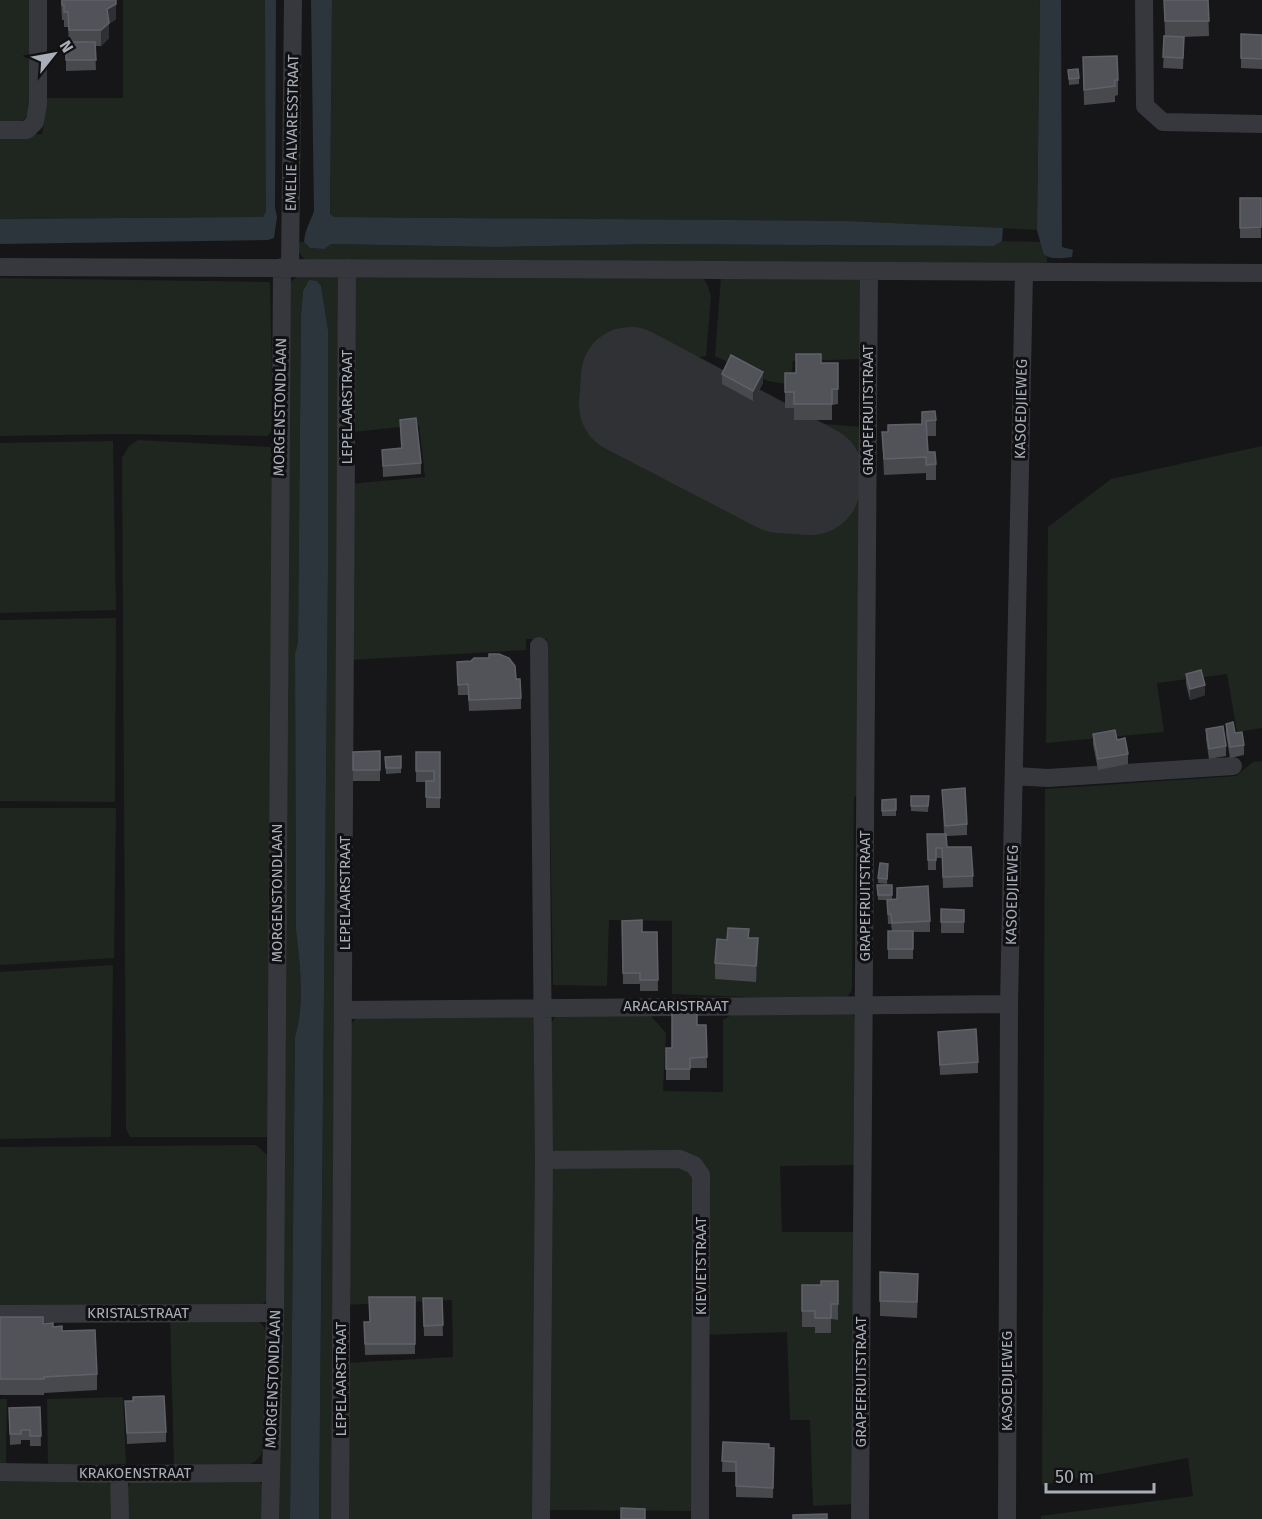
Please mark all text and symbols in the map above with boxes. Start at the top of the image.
north arrow [24,24,84,84]
text: N [56,37,77,56]
street label: EMELIE ALVARESSTRAAT [282,54,302,212]
street label: MORGENSTONDLAAN [270,337,290,477]
street label: GRAPEFRUITSTRAAT [859,344,877,475]
street label: LEPELAARSTRAAT [338,349,356,464]
street label: KASOEDJIEWEG [1011,359,1031,459]
street label: MORGENSTONDLAAN [268,824,286,962]
street label: GRAPEFRUITSTRAAT [856,830,874,961]
street label: LEPELAARSTRAAT [336,835,354,950]
street label: KASOEDJIEWEG [1002,845,1022,945]
street label: ARACARISTRAAT [623,997,729,1015]
street label: KIEVIETSTRAAT [692,1217,710,1315]
street label: KRISTALSTRAAT [87,1304,189,1322]
street label: MORGENSTONDLAAN [262,1309,284,1449]
street label: GRAPEFRUITSTRAAT [852,1316,870,1447]
street label: LEPELAARSTRAAT [332,1321,350,1436]
street label: KASOEDJIEWEG [998,1331,1016,1431]
scale bar [1046,1456,1154,1494]
street label: KRAKOENSTRAAT [79,1464,192,1482]
text: 50 m [1055,1466,1094,1488]

